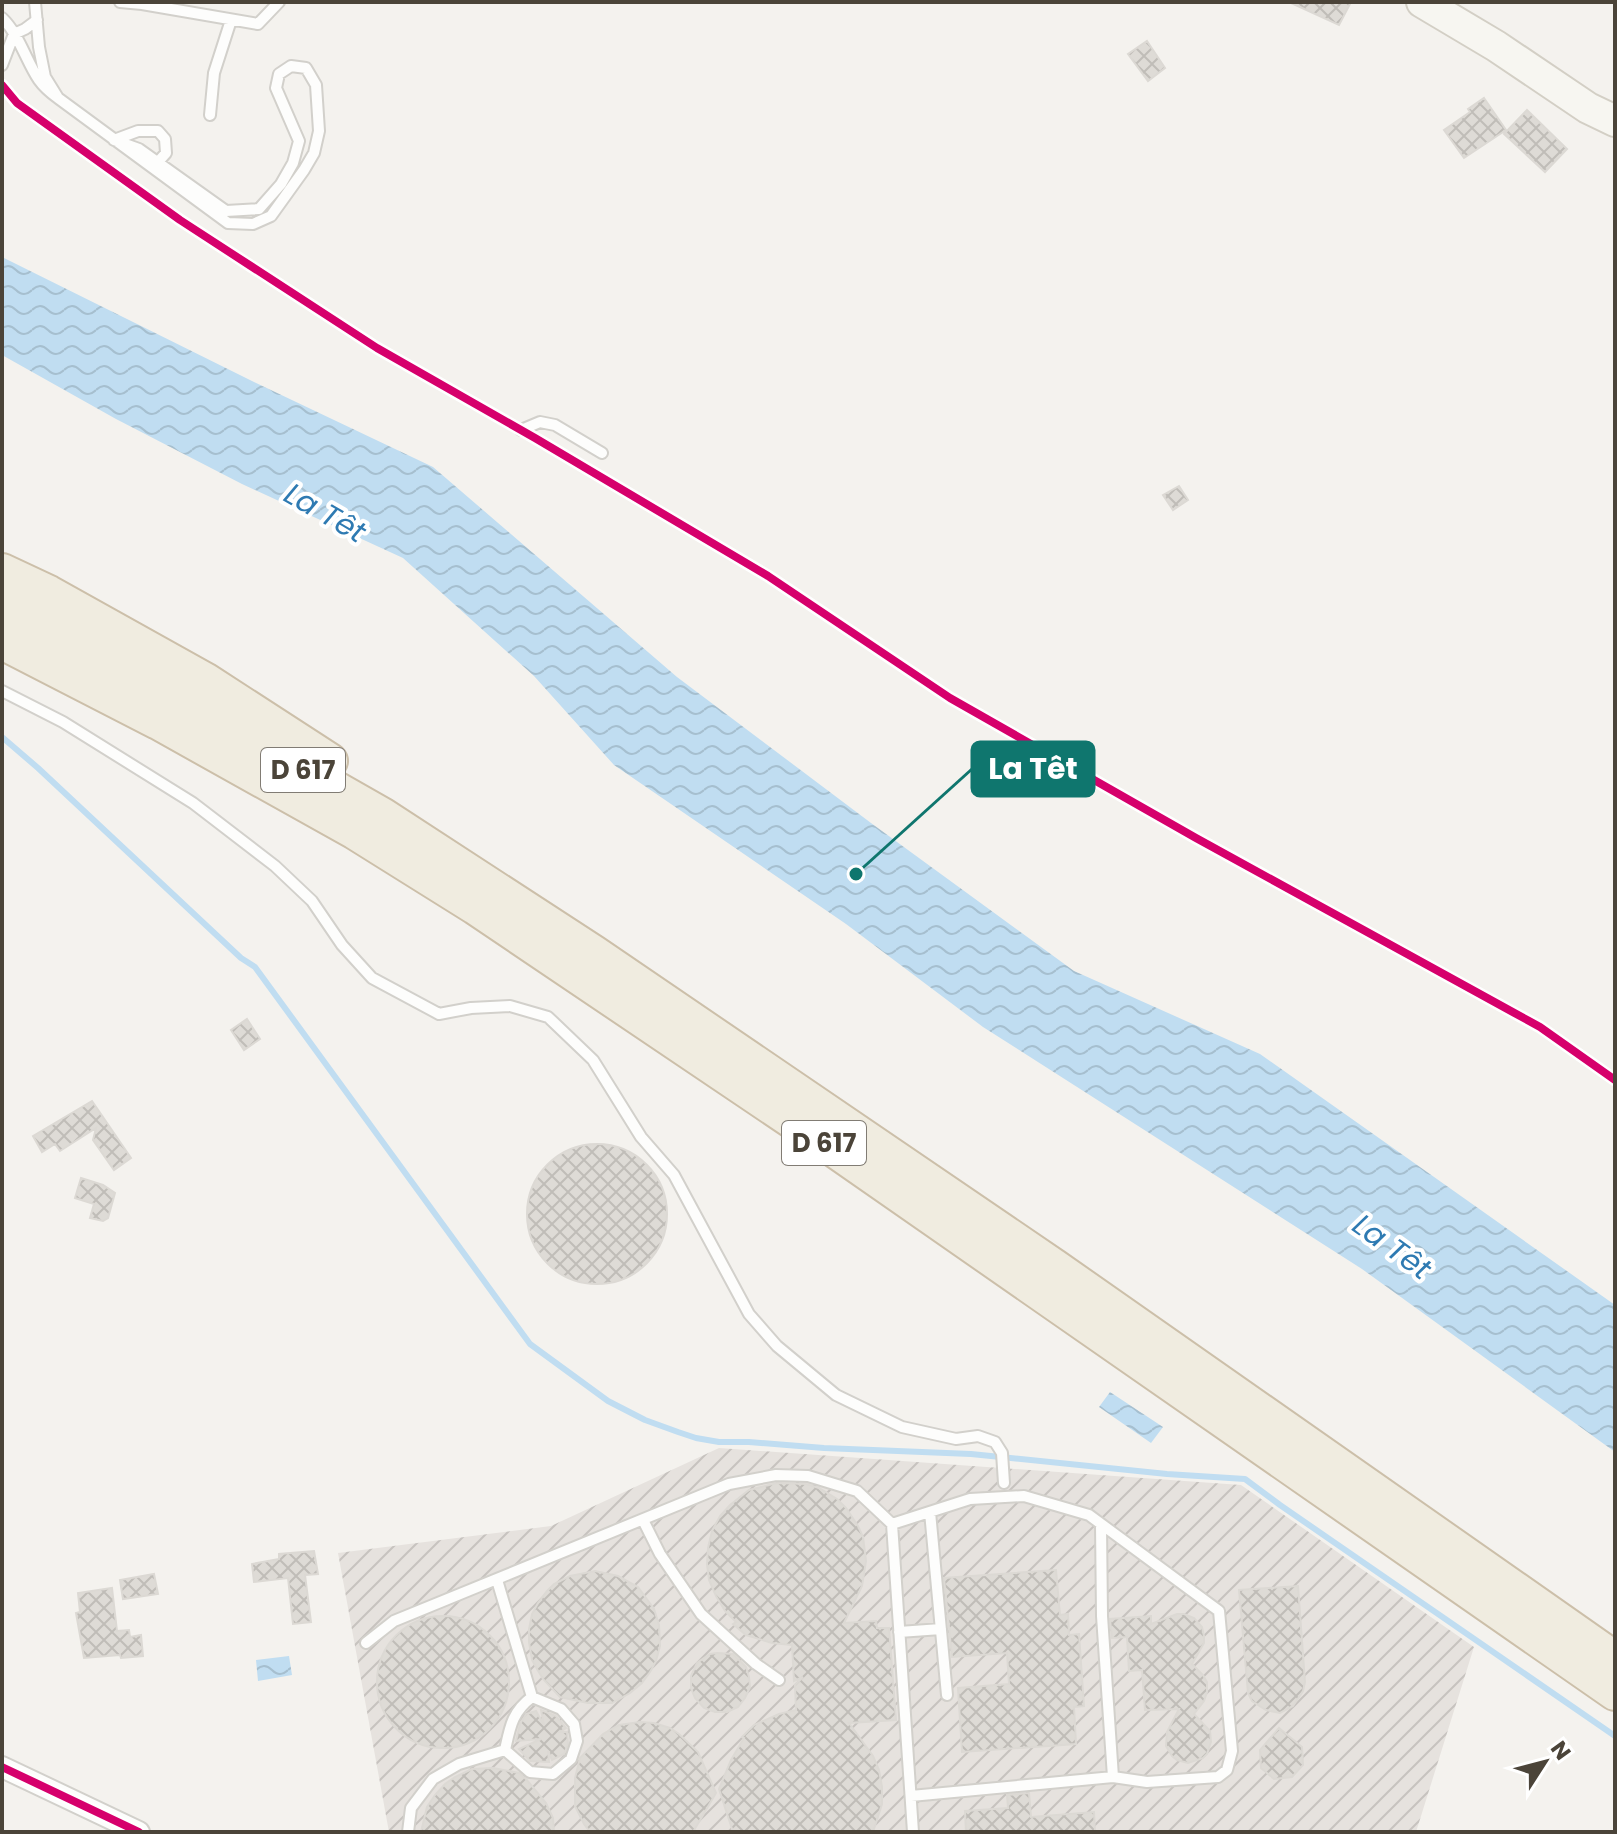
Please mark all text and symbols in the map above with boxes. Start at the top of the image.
water label: La Têt [276,472,375,554]
callout: La Têt [972,742,1094,796]
text: La Têt [988,747,1078,790]
road number: D 617 [261,748,345,792]
road number: D 617 [782,1121,866,1165]
water label: La Têt [1344,1203,1441,1290]
north arrow [1505,1722,1585,1802]
text: N [1543,1735,1578,1766]

